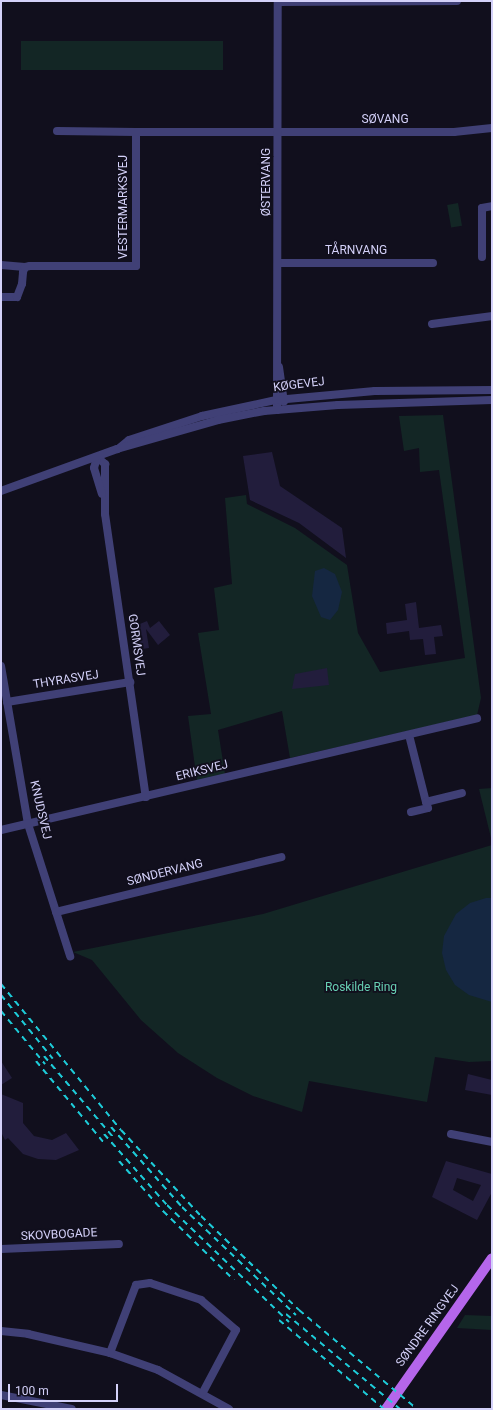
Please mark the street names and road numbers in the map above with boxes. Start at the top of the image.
street label: SØVANG [361,113,409,127]
street label: ØSTERVANG [260,148,274,216]
street label: VESTERMARKSVEJ [117,155,131,259]
street label: TÅRNVANG [325,244,387,258]
street label: KØGEVEJ [272,375,326,395]
street label: GORMSVEJ [125,613,147,677]
street label: THYRASVEJ [32,668,100,692]
street label: ERIKSVEJ [174,758,230,784]
street label: KNUDSVEJ [26,779,54,841]
street label: SØNDERVANG [126,857,204,889]
street label: SKOVBOGADE [20,1226,98,1244]
street label: SØNDRE RINGVEJ [394,1282,462,1370]

